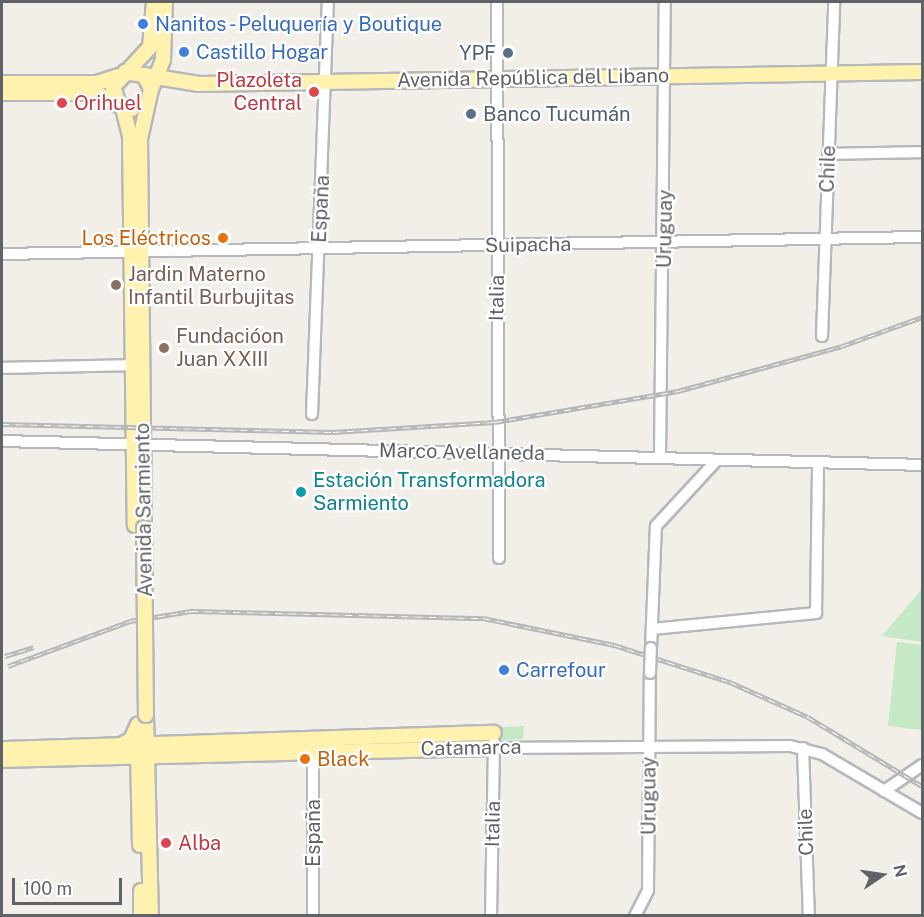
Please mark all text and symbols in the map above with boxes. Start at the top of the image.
place label: Nanitos - Peluquería y Boutique [155,12,448,36]
marker: Nanitos - Peluquería y Boutique [136,17,150,31]
place label: Castillo Hogar [196,40,328,64]
place label: YPF [459,41,496,65]
marker: Castillo Hogar [177,45,191,59]
marker: YPF [501,46,515,60]
street label: Avenida República del Libano [396,64,670,92]
place label: Plazoleta Central [216,68,302,115]
marker: Plazoleta Central [307,85,321,99]
place label: Orihuel [74,91,142,115]
marker: Orihuel [55,96,69,110]
place label: Banco Tucumán [483,102,631,126]
marker: Banco Tucumán [464,107,478,121]
street label: Chile [815,145,841,193]
street label: España [307,175,335,243]
street label: Uruguay [652,189,678,269]
place label: Los Eléctricos [81,226,211,250]
marker: Los Eléctricos [216,231,230,245]
street label: Suipacha [485,232,571,258]
place label: Jardin Materno Infantil Burbujitas [128,262,294,309]
street label: Italia [485,275,509,321]
marker: Jardin Materno Infantil Burbujitas [109,278,123,292]
place label: Fundacióon Juan XXIII [176,324,284,371]
marker: Fundacióon Juan XXIII [157,341,171,355]
street label: Avenida Sarmiento [130,423,158,597]
street label: Marco Avellaneda [379,439,545,465]
place label: Estación Transformadora Sarmiento [313,468,546,515]
marker: Estación Transformadora Sarmiento [294,485,308,499]
place label: Carrefour [516,658,606,682]
marker: Carrefour [497,663,511,677]
street label: Catamarca [420,735,522,761]
place label: Black [317,747,369,771]
marker: Black [298,752,312,766]
street label: Uruguay [637,757,661,835]
street label: España [301,799,325,867]
street label: Italia [481,801,505,847]
street label: Chile [793,808,819,856]
place label: Alba [178,831,221,855]
marker: Alba [159,836,173,850]
north arrow [852,845,912,905]
text: N [889,863,911,879]
scale bar [15,866,124,904]
text: 100 m [23,878,72,899]

